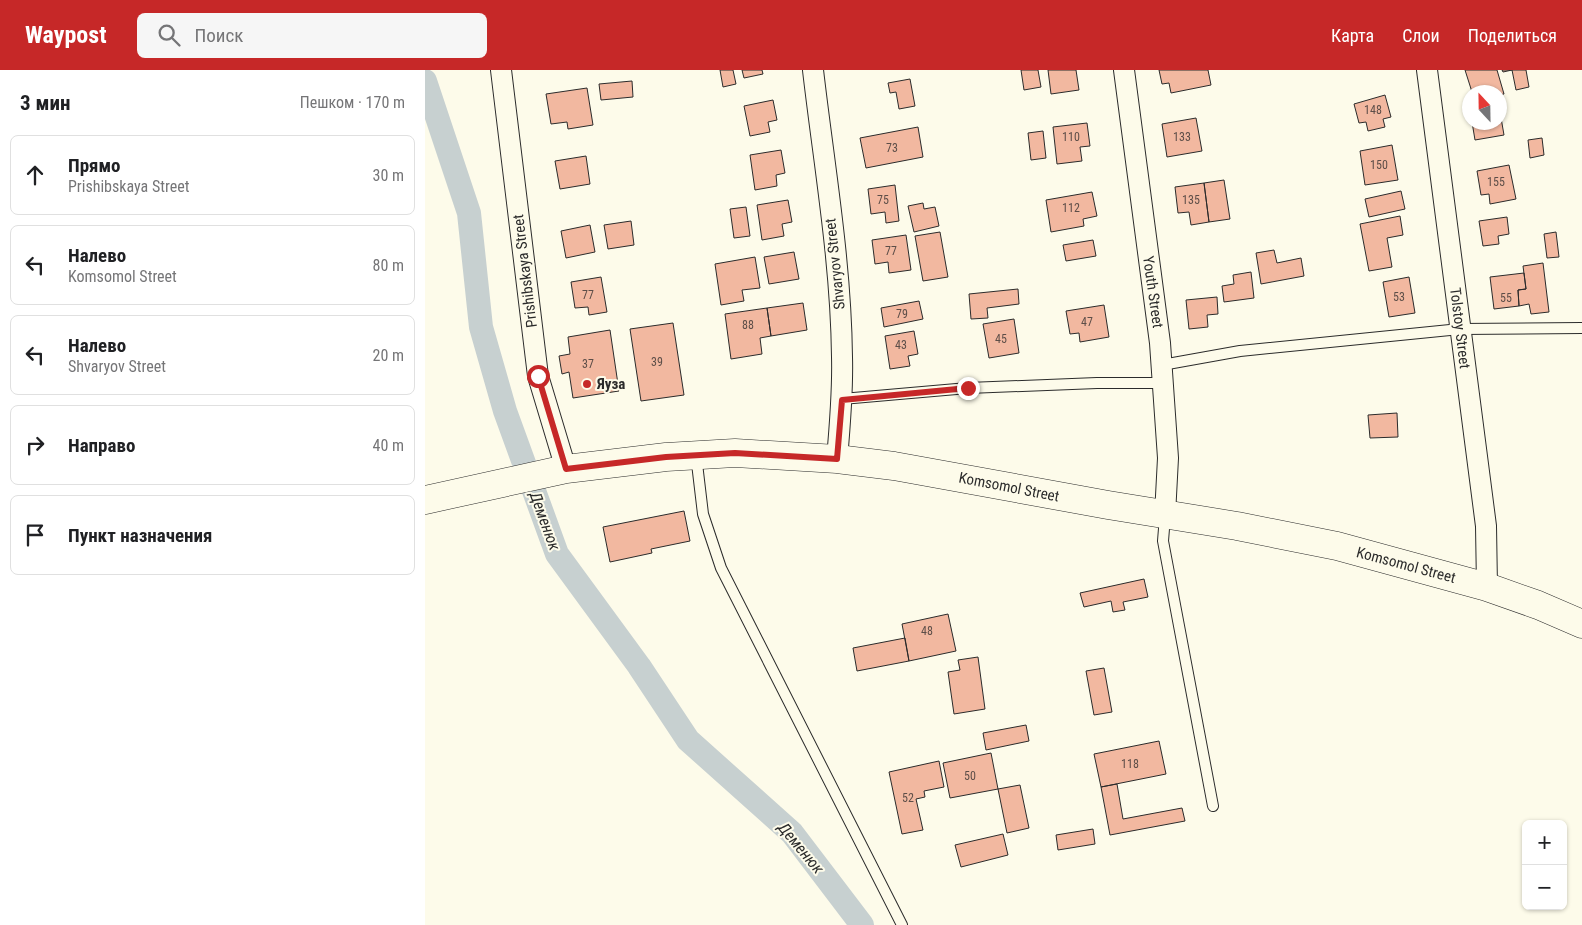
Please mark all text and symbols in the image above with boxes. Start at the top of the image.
search box [137,13,487,58]
text: Waypost [25,21,107,49]
icon: search [155,21,183,49]
text: Поиск [195,24,243,47]
text: Карта [1331,25,1374,46]
text: Слои [1402,25,1440,46]
text: Поделиться [1468,25,1557,46]
north arrow [1462,85,1507,130]
text: 3 мин [20,91,70,115]
text: Пешком · 170 m [300,93,405,112]
house number: 148 [1364,103,1382,117]
house number: 110 [1062,130,1080,144]
house number: 133 [1173,130,1191,144]
house number: 73 [886,141,898,155]
text: Прямо [68,154,121,177]
house number: 150 [1370,158,1388,172]
icon: ahead [21,161,49,189]
text: 30 m [372,166,404,185]
house number: 155 [1487,175,1505,189]
text: Prishibskaya Street [68,177,189,196]
house number: 75 [877,193,889,207]
house number: 135 [1182,193,1200,207]
house number: 112 [1062,201,1080,215]
street label: Prishibskaya Street [509,213,541,329]
street label: Shvaryov Street [821,217,849,311]
text: Налево [68,244,126,267]
house number: 77 [885,244,897,258]
icon: left [21,251,49,279]
street label: Youth Street [1139,255,1167,329]
text: 80 m [372,256,404,275]
text: Komsomol Street [68,267,177,286]
street label: Tolstoy Street [1446,286,1474,370]
house number: 77 [582,288,594,302]
house number: 53 [1393,290,1405,304]
house number: 55 [1500,291,1512,305]
house number: 79 [896,307,908,321]
house number: 47 [1081,315,1093,329]
house number: 88 [742,318,754,332]
house number: 45 [995,332,1007,346]
text: Налево [68,334,126,357]
house number: 43 [895,338,907,352]
icon: left [21,341,49,369]
text: 20 m [372,346,404,365]
house number: 39 [651,355,663,369]
text: Shvaryov Street [68,357,166,376]
house number: 37 [582,357,594,371]
route start [527,365,550,388]
place label: Яуза [596,375,625,393]
route end [957,377,980,400]
marker: Яуза [581,378,593,390]
icon: right [21,431,49,459]
text: Направо [68,434,135,457]
text: 40 m [372,436,404,455]
street label: Komsomol Street [957,468,1061,506]
water label: Деменюк [525,488,565,553]
icon: arrive [21,521,49,549]
text: Пункт назначения [68,524,212,547]
street label: Komsomol Street [1354,543,1458,587]
house number: 48 [921,624,933,638]
house number: 118 [1121,757,1139,771]
house number: 50 [964,769,976,783]
house number: 52 [902,791,914,805]
water label: Деменюк [773,818,828,878]
map controls [1522,820,1567,910]
button: + [1522,820,1567,865]
button: − [1522,865,1567,910]

